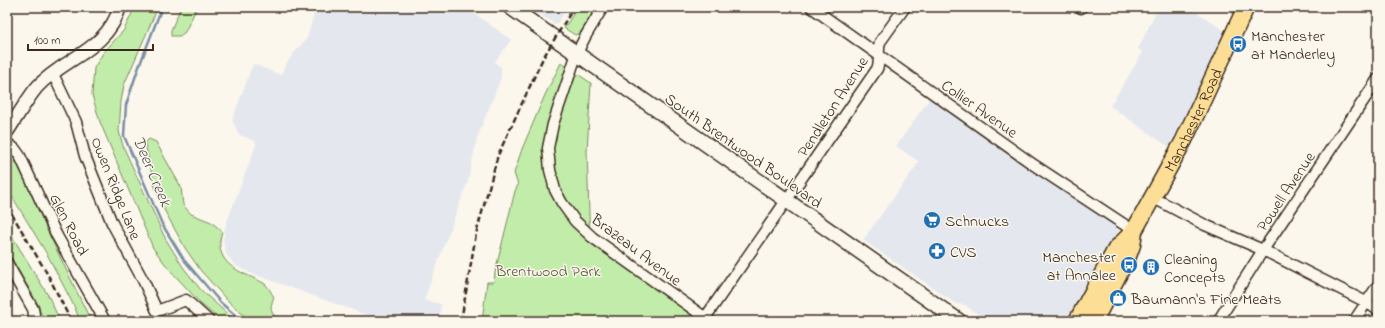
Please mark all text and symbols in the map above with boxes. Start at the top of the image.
place label: Manchester at Manderley [1251,25,1335,67]
scale bar [28,26,153,52]
text: 100 m [34,32,61,50]
bus stop icon: Manchester at Manderley [1228,34,1248,54]
street label: Pendleton Avenue [792,51,876,162]
street label: Manchester Road [1159,65,1230,177]
street label: Collier Avenue [936,74,1023,145]
street label: South Brentwood Boulevard [659,88,827,215]
water label: Deer Creek [126,132,178,212]
street label: Owen Ridge Lane [84,134,147,244]
street label: Powell Avenue [1251,147,1323,237]
street label: Glen Road [42,190,94,260]
street label: Brazeau Avenue [585,208,687,293]
supermarket icon: Schnucks [922,210,942,230]
place label: Schnucks [945,210,1009,234]
pharmacy icon: CVS [927,241,947,261]
place label: CVS [950,241,977,265]
place label: Manchester at Annalee [1042,246,1117,288]
place label: Cleaning Concepts [1164,248,1226,290]
bus stop icon: Manchester at Annalee [1119,255,1139,275]
building icon: Cleaning Concepts [1141,257,1161,277]
park label: Brentwood Park [494,260,602,284]
shop icon: Baumann's Fine Meats [1108,288,1128,308]
place label: Baumann's Fine Meats [1130,288,1282,312]

